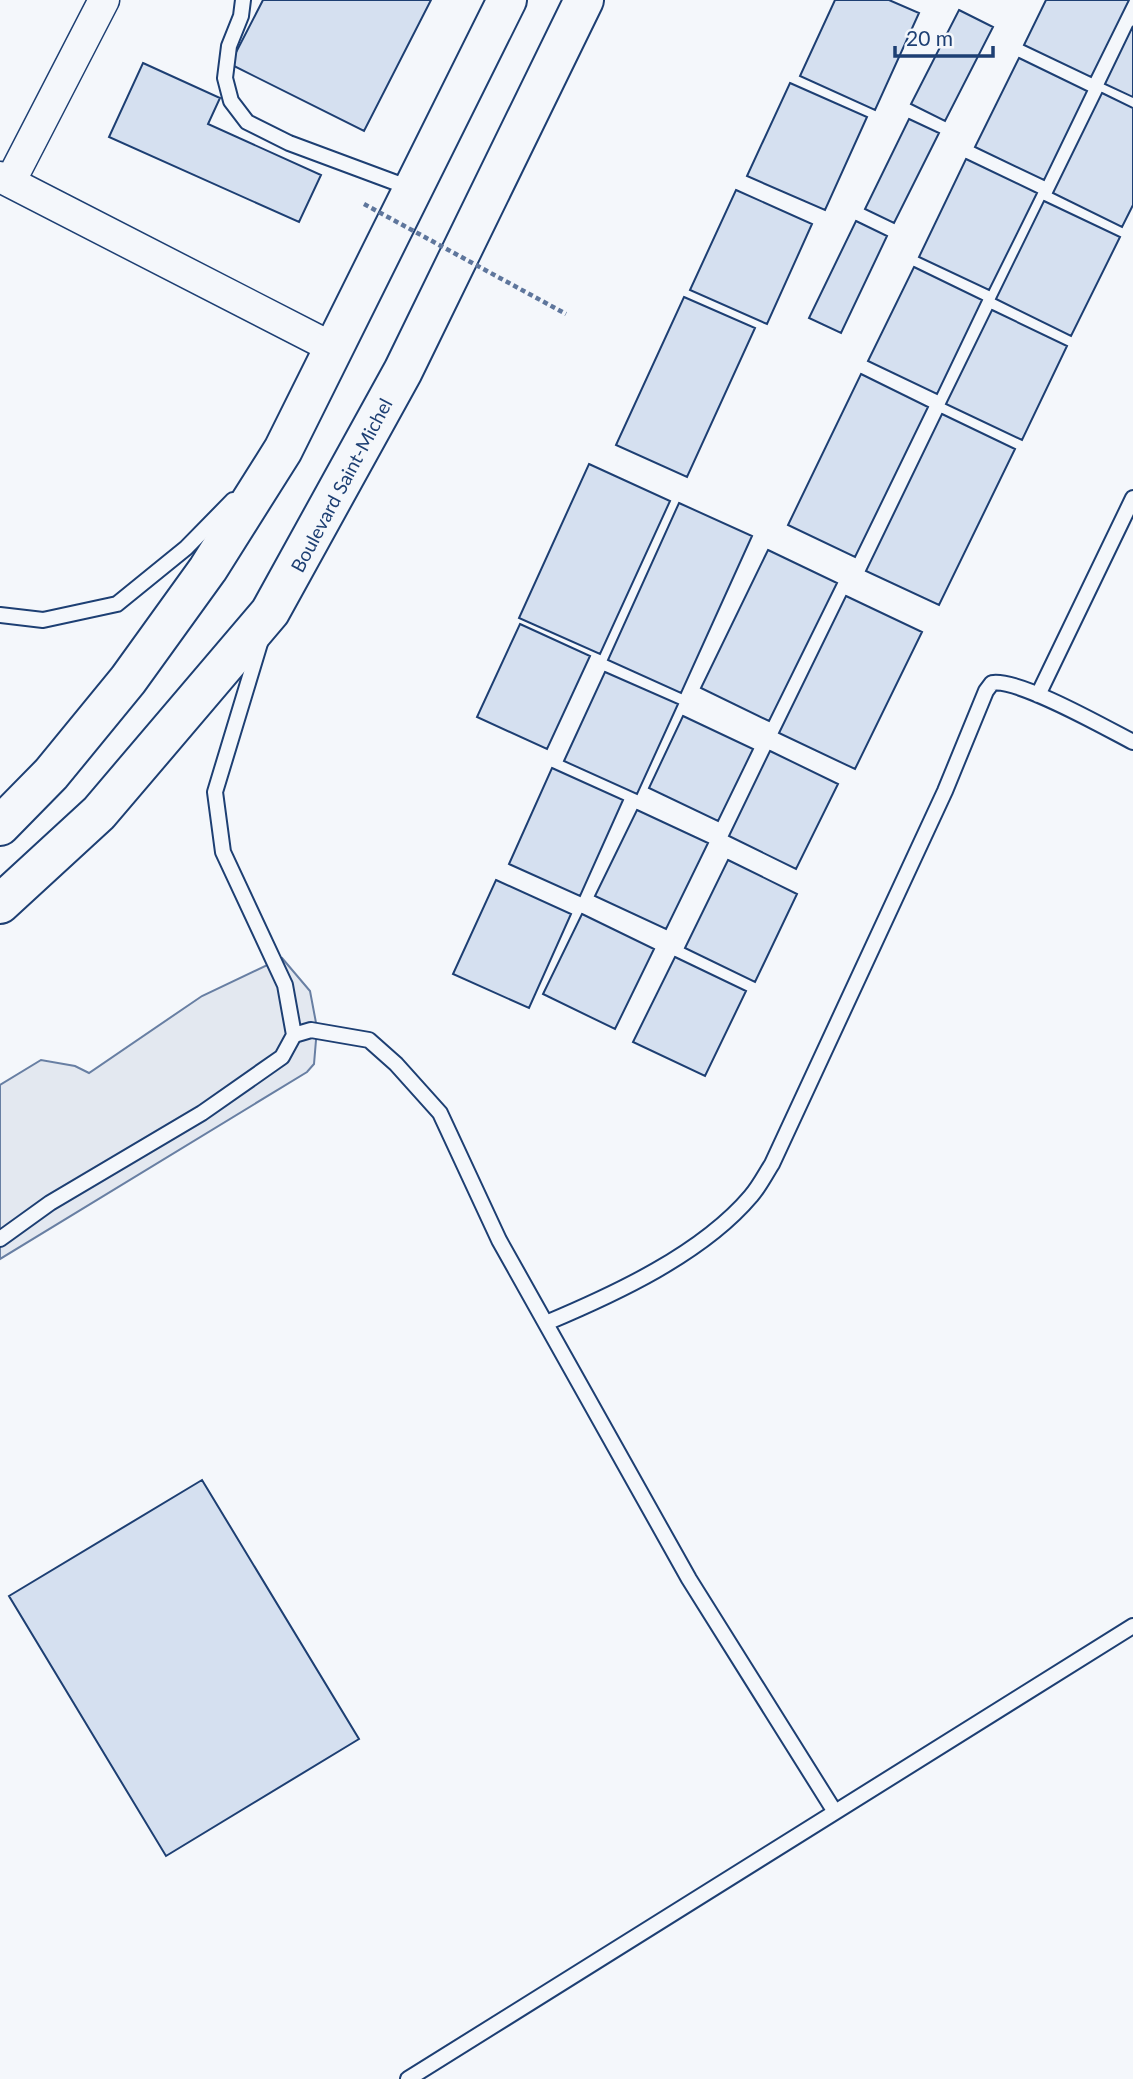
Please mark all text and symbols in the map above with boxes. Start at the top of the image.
scale bar [895,14,993,58]
text: 20 m [906,25,953,50]
street label: Boulevard Saint-Michel [285,394,397,576]

